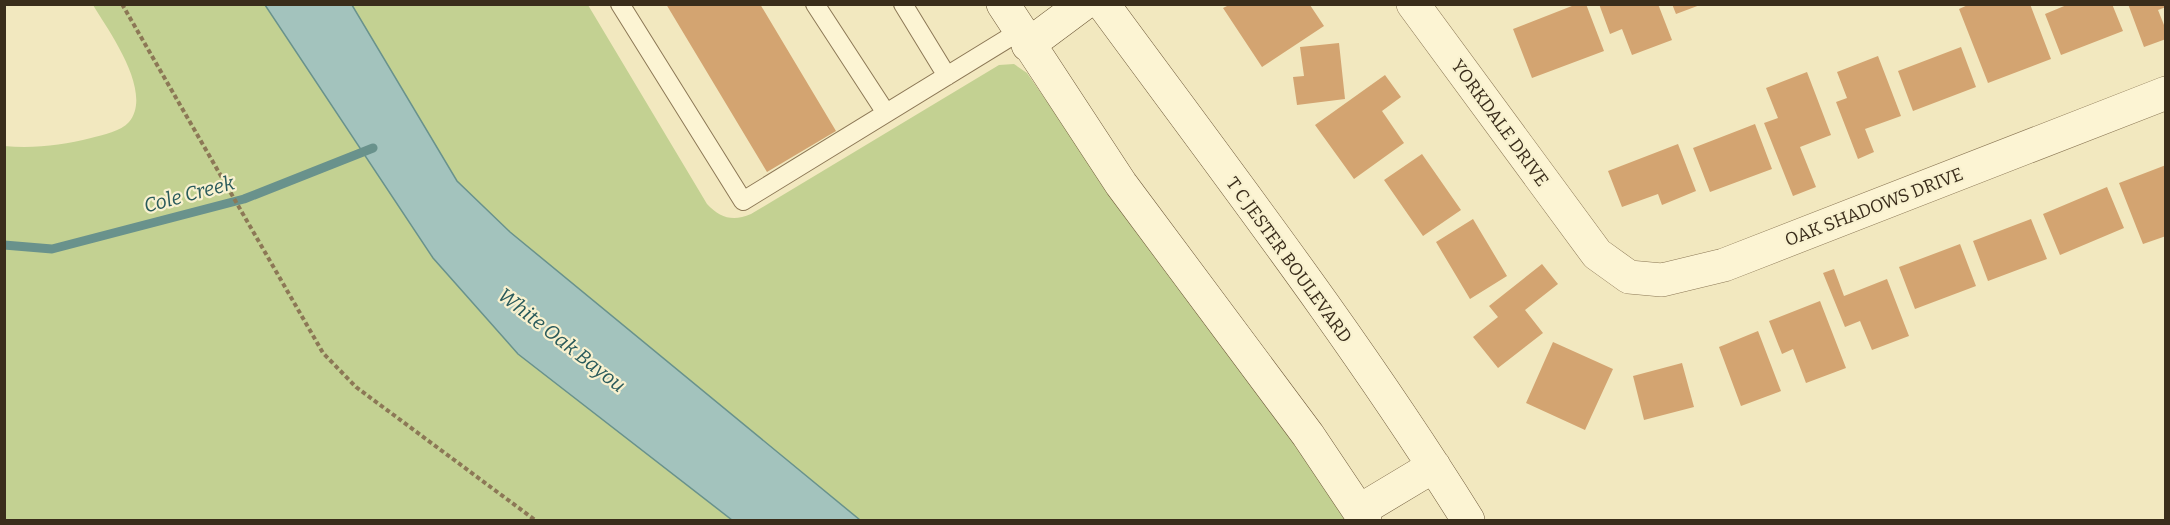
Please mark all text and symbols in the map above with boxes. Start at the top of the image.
street label: YORKDALE DRIVE [1447,55,1553,191]
street label: OAK SHADOWS DRIVE [1782,163,1966,251]
water label: Cole Creek [141,170,237,218]
street label: T C JESTER BOULEVARD [1221,173,1357,347]
water label: White Oak Bayou [493,283,631,397]

